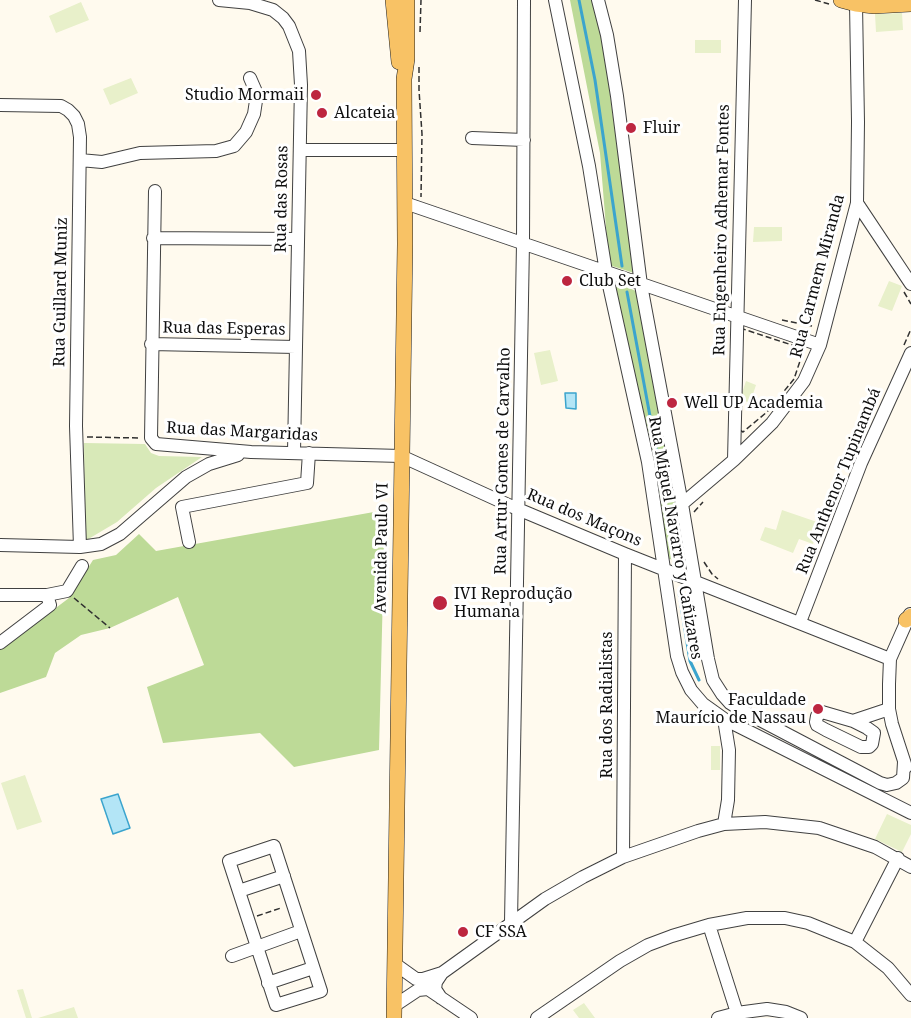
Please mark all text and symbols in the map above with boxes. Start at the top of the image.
place label: Studio Mormaii [185,85,304,105]
marker: Studio Mormaii [309,88,323,102]
place label: Alcateia [334,103,395,123]
street label: Rua Engenheiro Adhemar Fontes [710,104,734,356]
marker: Alcateia [315,106,329,120]
place label: Fluir [643,118,680,138]
marker: Fluir [624,121,638,135]
street label: Rua das Rosas [271,145,293,253]
street label: Rua Carmem Miranda [787,192,849,360]
street label: Rua Guillard Muniz [50,217,72,367]
place label: Club Set [579,271,641,291]
marker: Club Set [560,274,574,288]
street label: Rua das Esperas [162,318,286,340]
street label: Rua Artur Gomes de Carvalho [491,347,515,575]
street label: Rua Anthenor Tupinambá [793,385,885,577]
place label: Well UP Academia [684,393,823,413]
marker: Well UP Academia [665,396,679,410]
street label: Rua Miguel Navarro y Cañizares [644,415,706,661]
street label: Rua das Margaridas [166,418,318,446]
street label: Avenida Paulo VI [371,483,393,613]
street label: Rua dos Maçons [524,485,644,551]
place label: IVI Reprodução Humana [454,584,572,622]
marker: IVI Reprodução Humana [431,594,449,612]
street label: Rua dos Radialistas [597,632,617,778]
place label: Faculdade Maurício de Nassau [655,690,806,728]
marker: Faculdade Maurício de Nassau [811,702,825,716]
place label: CF SSA [475,922,527,942]
marker: CF SSA [456,925,470,939]

